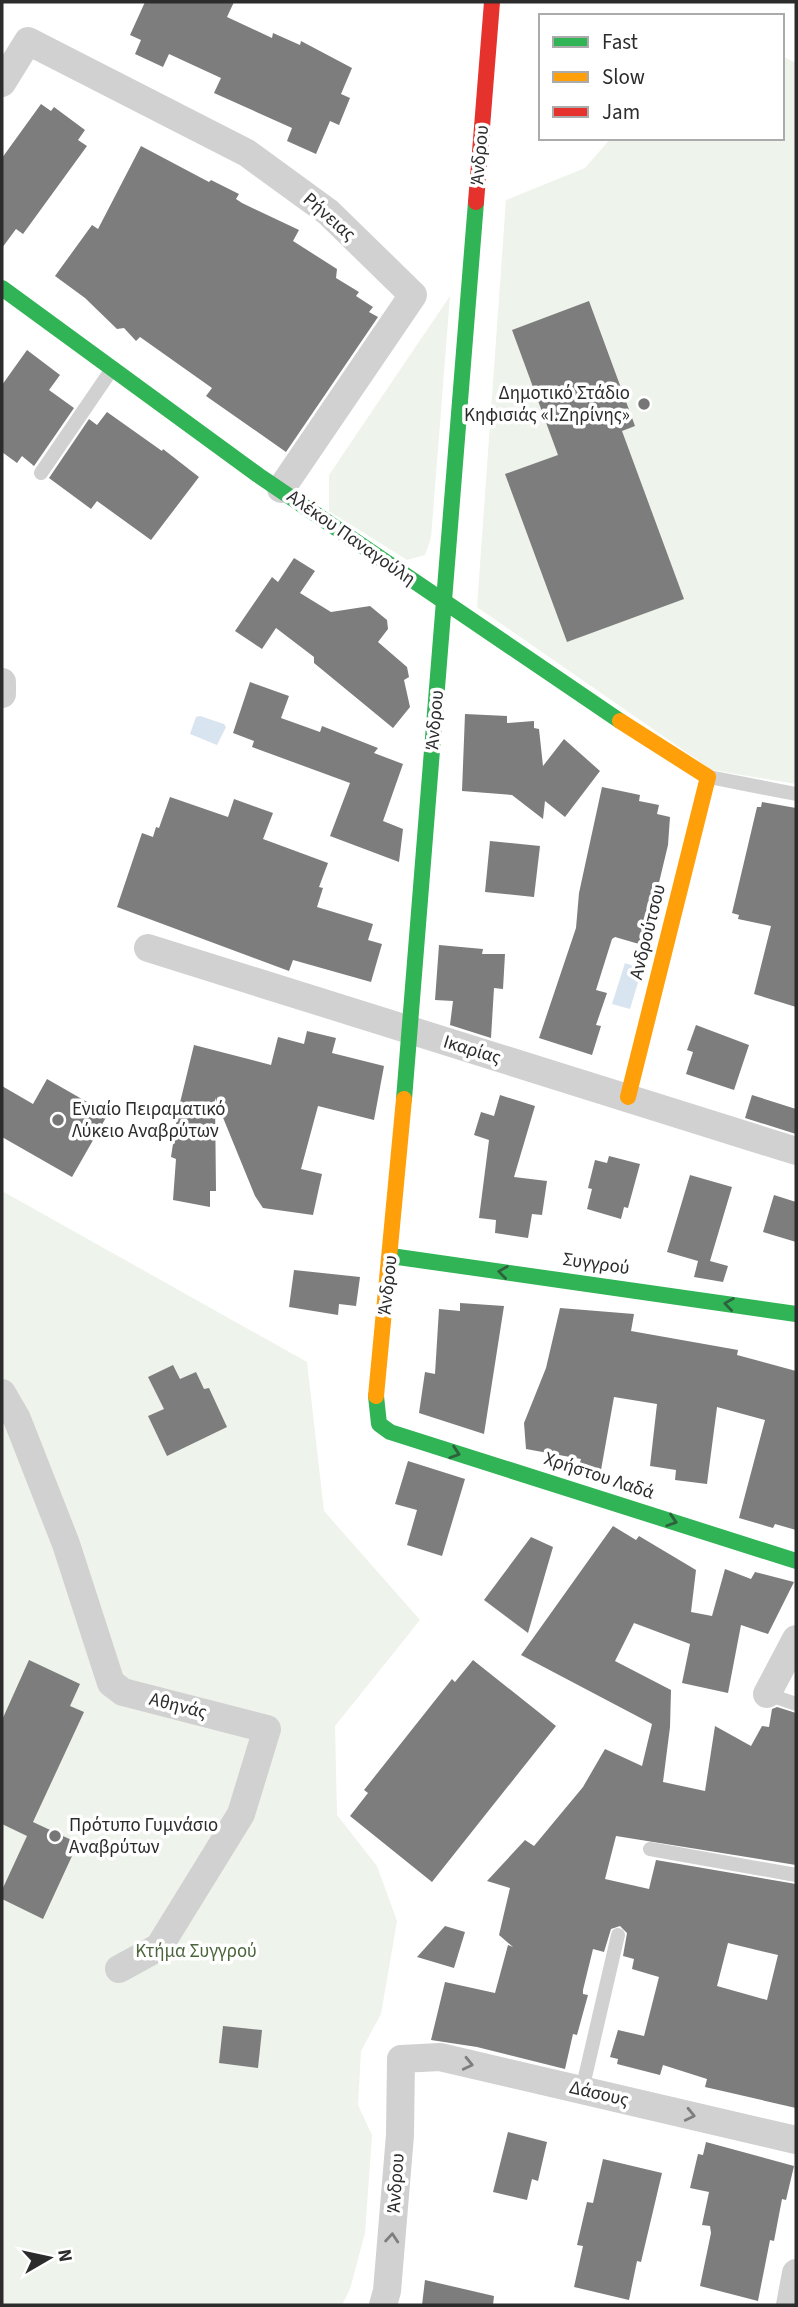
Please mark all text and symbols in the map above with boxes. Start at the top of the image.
legend [539,14,784,140]
text: Fast [602,27,638,57]
text: Slow [602,62,645,92]
text: Jam [602,97,640,127]
street label: Άνδρου [464,124,496,186]
street label: Ρήνειας [297,186,361,248]
place label: Δημοτικό Στάδιο Κηφισιάς «Ι.Ζηρίνης» [464,380,630,429]
marker: Δημοτικό Στάδιο Κηφισιάς «Ι.Ζηρίνης» [636,396,652,412]
street label: Αλέκου Παναγούλη [281,484,421,592]
street label: Άνδρου [419,689,451,751]
street label: Ανδρούτσου [623,881,673,983]
street label: Ικαρίας [440,1028,504,1072]
place label: Ενιαίο Πειραματικό Λύκειο Αναβρύτων [72,1096,225,1145]
marker: Ενιαίο Πειραματικό Λύκειο Αναβρύτων [50,1112,66,1128]
street label: Συγγρού [561,1246,631,1282]
street label: Άνδρου [371,1254,405,1316]
one-way arrow [498,1265,509,1280]
one-way arrow [723,1297,735,1312]
one-way arrow [448,1444,460,1459]
street label: Χρήστου Λαδά [541,1446,658,1507]
one-way arrow [665,1513,677,1528]
street label: Αθηνάς [146,1686,210,1726]
place label: Πρότυπο Γυμνάσιο Αναβρύτων [69,1812,218,1861]
marker: Πρότυπο Γυμνάσιο Αναβρύτων [47,1828,63,1844]
park label: Κτήμα Συγγρού [135,1938,257,1965]
one-way arrow [462,2056,474,2070]
street label: Δάσους [567,2074,631,2114]
one-way arrow [684,2107,696,2121]
street label: Άνδρου [380,2152,412,2214]
north arrow [14,2223,84,2293]
one-way arrow [384,2232,399,2243]
text: N [50,2247,79,2264]

